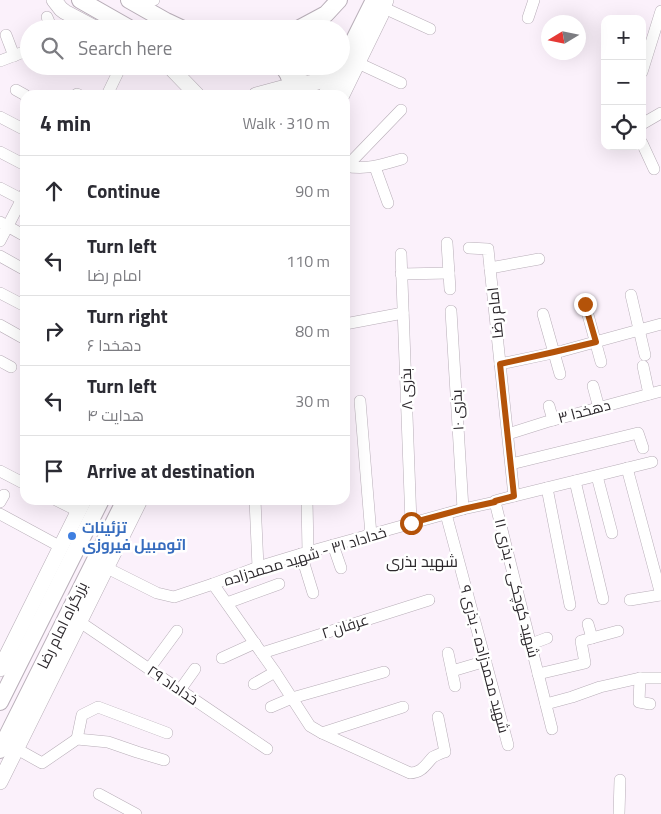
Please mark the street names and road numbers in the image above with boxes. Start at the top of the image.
street label: امام رضا [481,286,509,340]
street label: بذری ۸ [394,368,418,410]
street label: بذری ۱۰ [444,389,470,431]
street label: دهخدا ۳ [555,393,613,429]
street label: شهید کوچکی - بذری ۱۱ [489,516,545,660]
street label: خداداد ۳۱ - شهید محمدزاده [221,520,389,592]
street label: بزرگراه امام رضا [31,577,93,673]
street label: شهید محمدزاده - بذری ۹ [454,582,516,736]
street label: عرفان ۲ [319,608,371,644]
street label: خداداد ۲۹ [143,659,203,711]

